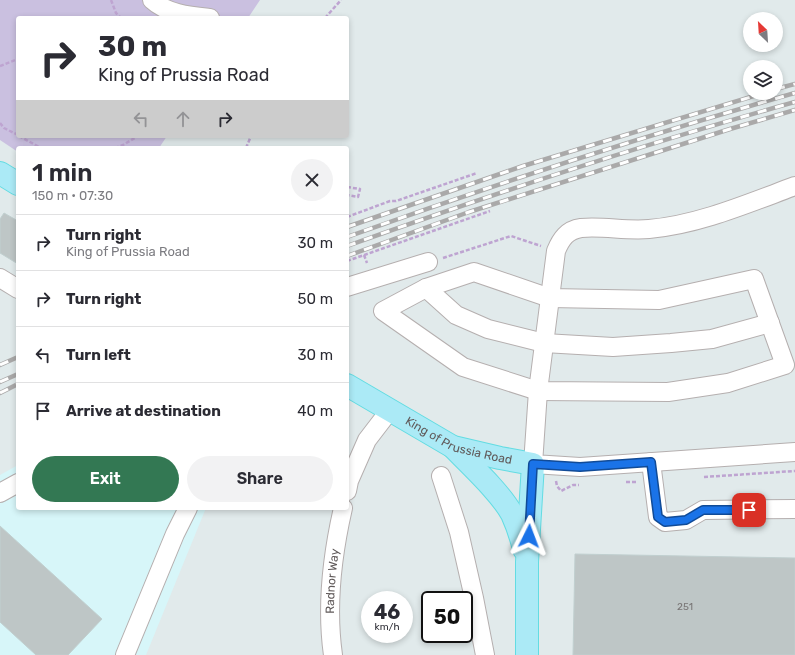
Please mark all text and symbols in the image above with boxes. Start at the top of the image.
north arrow [743,12,783,52]
map controls [743,12,783,100]
text: 30 m [98,30,167,63]
icon: right [32,32,84,84]
button: layers [743,60,783,100]
text: King of Prussia Road [98,64,269,86]
icon: left [130,108,152,130]
icon: ahead [172,108,194,130]
icon: right [214,108,236,130]
text: 1 min [32,159,92,187]
button: close [291,159,333,201]
text: 150 m · 07:30 [32,188,113,203]
text: Turn right [66,226,141,244]
icon: right [32,232,54,254]
text: 30 m [297,234,333,252]
text: King of Prussia Road [66,244,190,259]
icon: right [32,288,54,310]
text: Turn right [66,290,141,308]
text: 50 m [298,290,333,308]
icon: left [32,344,54,366]
text: Turn left [66,346,131,364]
text: 30 m [297,346,333,364]
icon: arrive [32,400,54,422]
text: Arrive at destination [66,402,221,420]
text: 40 m [297,402,333,420]
street label: King of Prussia Road [403,414,513,467]
button: Exit [32,456,179,502]
button: Share [187,456,333,502]
pin [732,493,766,527]
icon: arrive [738,499,760,521]
position arrow [508,515,550,557]
street label: Radnor Way [323,547,342,614]
speed limit sign: 50 [421,591,473,643]
text: 46 [374,600,400,624]
house number: 251 [677,601,693,613]
text: km/h [375,621,399,633]

